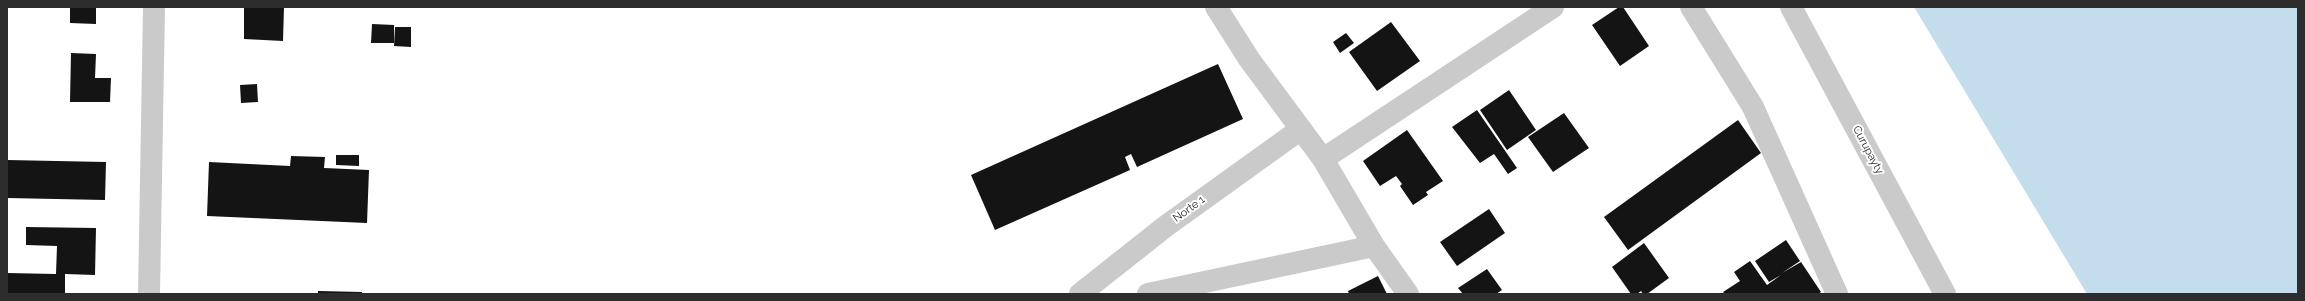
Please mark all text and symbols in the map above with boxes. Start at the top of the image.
street label: Curupayty [1850,124,1886,176]
street label: Norte 1 [1170,193,1208,225]

